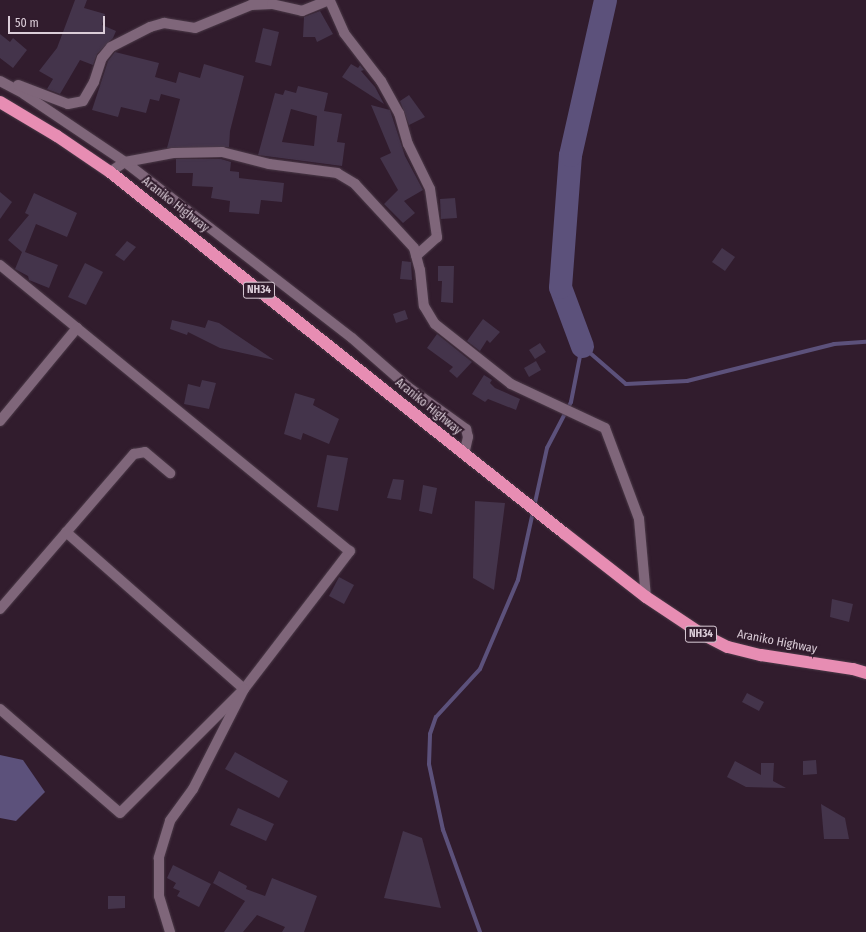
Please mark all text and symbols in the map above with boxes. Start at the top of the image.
scale bar [10,8,107,34]
text: 50 m [15,16,39,30]
street label: Araniko Highway [139,174,211,236]
road number: NH34 [242,281,276,299]
street label: Araniko Highway [392,376,464,438]
road number: NH34 [684,625,718,643]
street label: Araniko Highway [736,627,818,657]

